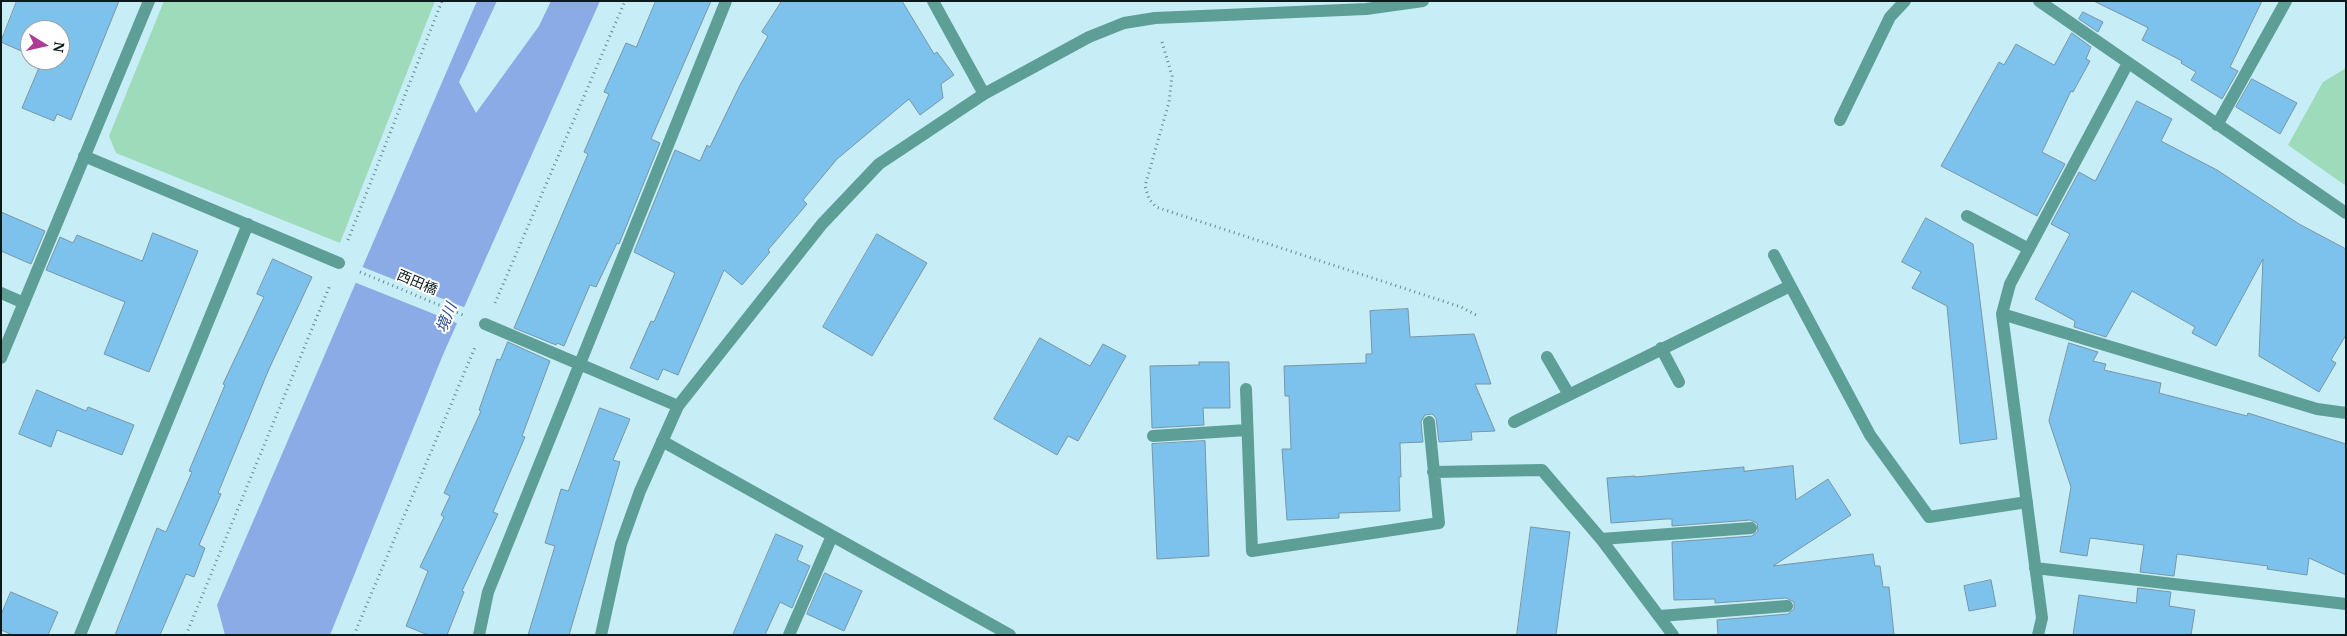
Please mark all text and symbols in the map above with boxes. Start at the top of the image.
north arrow [20,20,70,70]
text: N [49,41,70,54]
street label: 西田橋 [394,267,440,299]
water label: 境川 [433,301,461,335]

